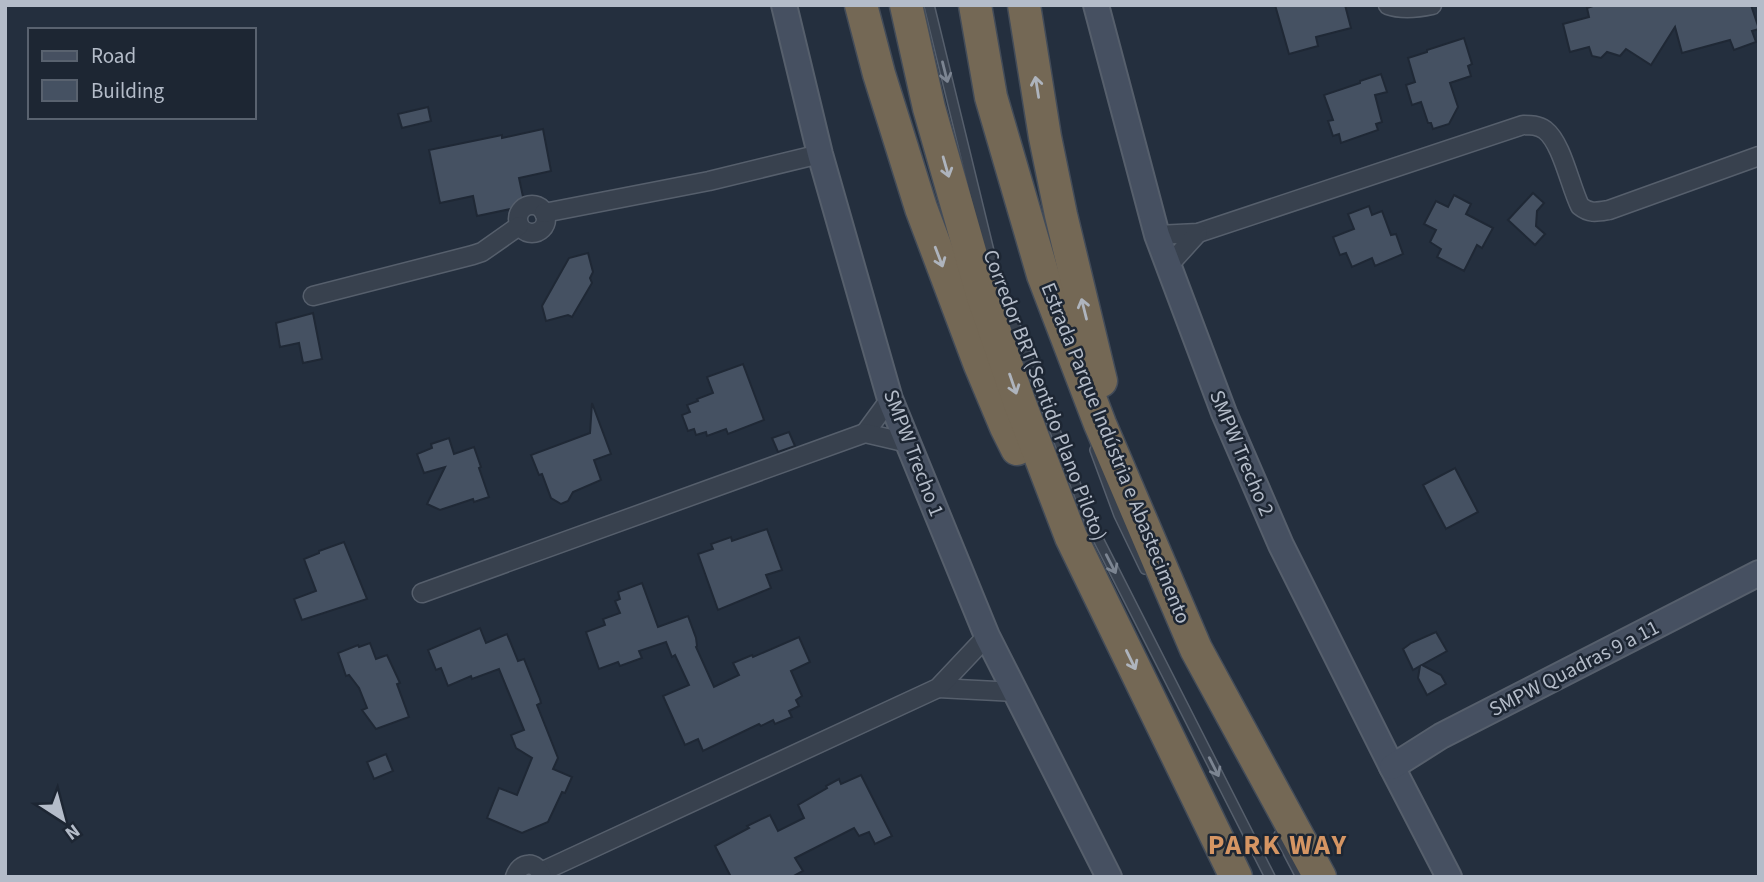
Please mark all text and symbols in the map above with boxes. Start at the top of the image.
legend [28,28,256,119]
text: Road [91,41,136,71]
one-way arrow [939,60,952,82]
text: Building [91,76,165,106]
one-way arrow [1030,76,1043,99]
one-way arrow [940,155,953,177]
street label: Corredor BRT(Sentido Plano Piloto) [975,245,1115,545]
one-way arrow [934,246,947,268]
street label: Estrada Parque Indústria e Abastecimento [1034,278,1198,628]
one-way arrow [1077,298,1090,321]
one-way arrow [1008,372,1020,394]
street label: SMPW Trecho 1 [876,385,952,521]
street label: SMPW Trecho 2 [1202,386,1282,520]
one-way arrow [1105,553,1119,574]
street label: SMPW Quadras 9 a 11 [1484,612,1664,724]
one-way arrow [1125,649,1139,670]
one-way arrow [1208,756,1222,777]
north arrow [28,784,98,854]
text: N [59,817,85,846]
district label: PARK WAY [1208,825,1348,865]

